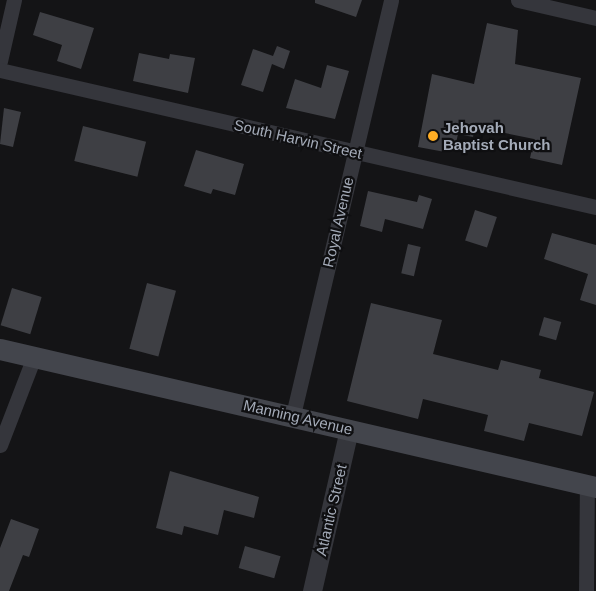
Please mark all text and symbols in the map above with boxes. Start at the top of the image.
street label: South Harvin Street [232,116,364,162]
place label: Jehovah Baptist Church [443,118,551,153]
marker: Jehovah Baptist Church [427,130,439,142]
street label: Royal Avenue [319,175,357,269]
street label: Manning Avenue [241,396,355,438]
street label: Atlantic Street [312,462,350,558]

